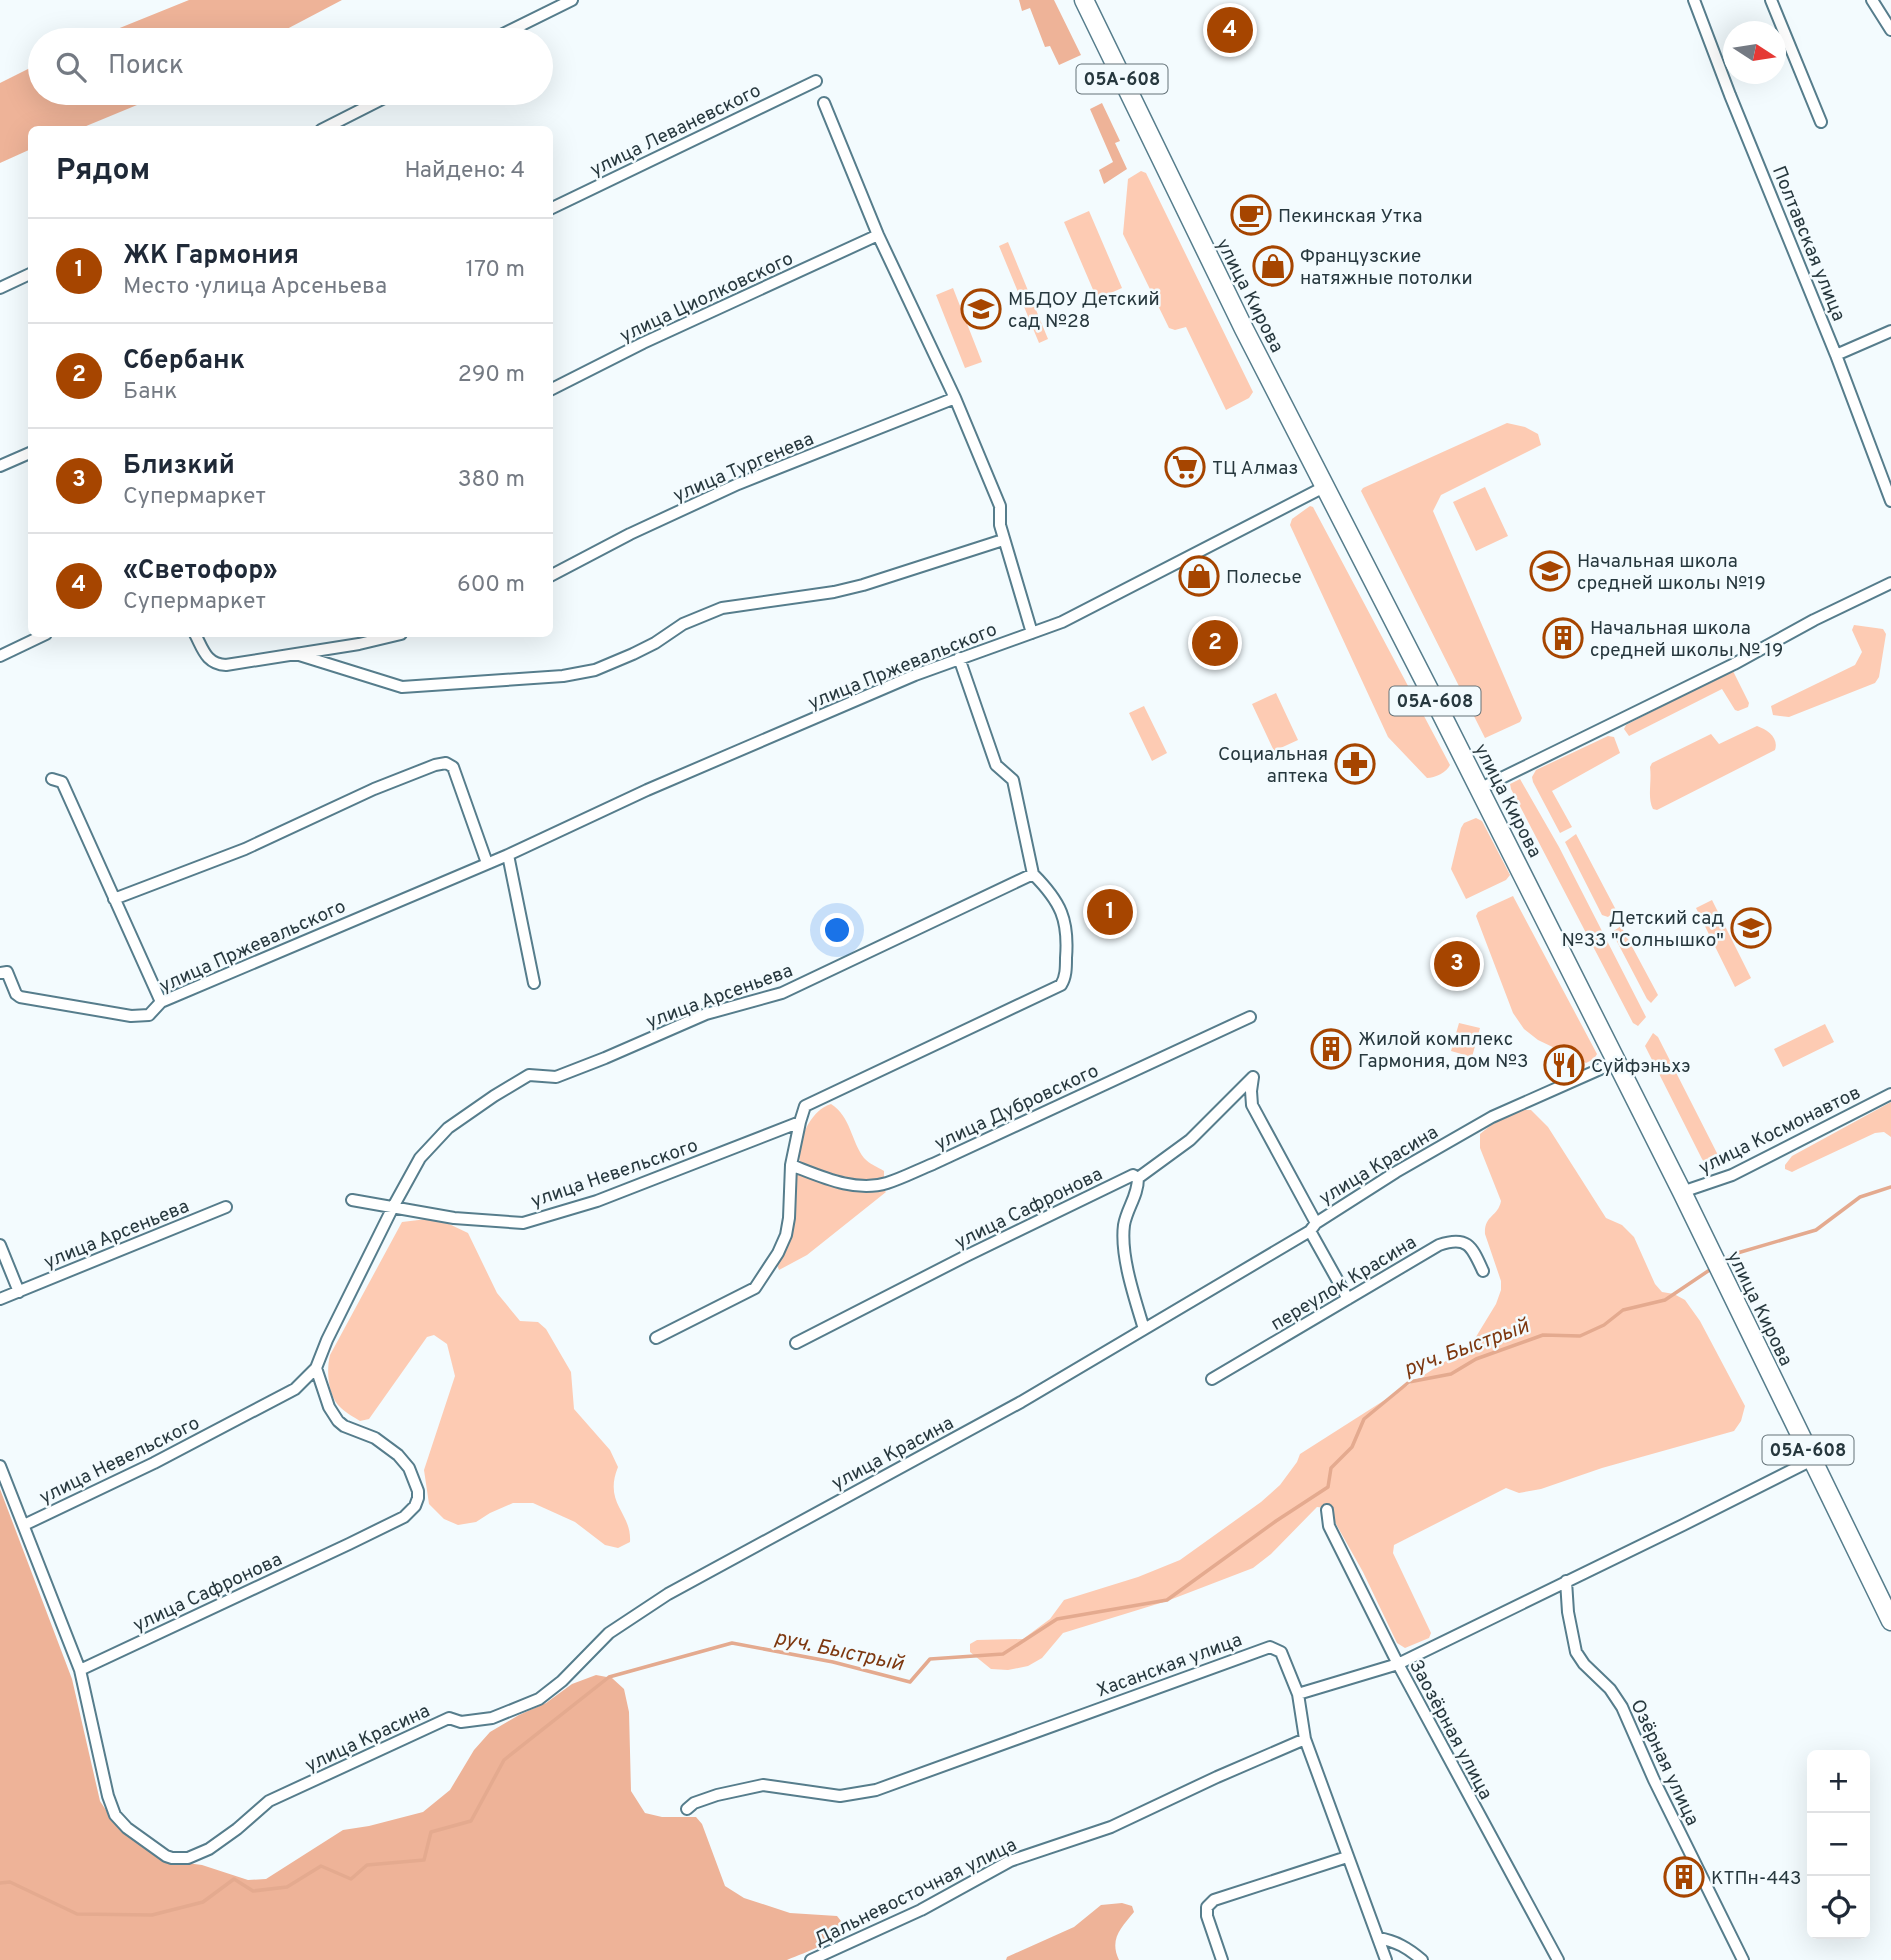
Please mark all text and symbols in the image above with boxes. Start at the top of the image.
pin: 4 [1207,4,1253,56]
north arrow [1723,21,1786,84]
search box [28,28,553,105]
icon: search [52,48,90,86]
text: Поиск [108,50,184,83]
road number: 05А-608 [1076,64,1168,94]
street label: улица Леваневского [587,79,765,183]
text: Рядом [56,153,150,190]
text: Найдено: 4 [404,157,525,186]
street label: Полтавская улица [1766,163,1850,325]
cafe icon: Пекинская Утка [1230,194,1272,236]
place label: Пекинская Утка [1278,205,1423,229]
street label: улица Кирова [1210,235,1288,357]
text: ЖК Гармония [123,240,299,273]
shop icon: Французские натяжные потолки [1252,245,1294,287]
place label: Французские натяжные потолки [1300,245,1473,291]
street label: улица Циолковского [616,247,797,349]
text: 1 [74,256,84,285]
text: 170 m [466,256,525,285]
text: Место · улица Арсеньева [123,273,387,302]
school or university icon: МБДОУ Детский сад №28 [960,288,1002,330]
place label: МБДОУ Детский сад №28 [1008,288,1160,334]
text: Сбербанк [123,345,245,378]
text: 2 [72,361,86,390]
text: 290 m [458,361,525,390]
text: Банк [123,378,177,407]
street label: улица Тургенева [670,427,818,508]
supermarket icon: ТЦ Алмаз [1164,446,1206,488]
text: Близкий [123,450,235,483]
place label: ТЦ Алмаз [1212,457,1298,481]
text: 3 [72,466,86,495]
text: 380 m [458,466,525,495]
text: Супермаркет [123,483,266,512]
school or university icon: Начальная школа средней школы №19 [1529,550,1571,592]
place label: Начальная школа средней школы №19 [1577,550,1766,596]
text: «Светофор» [123,555,278,588]
shop icon: Полесье [1178,555,1220,597]
place label: Полесье [1226,566,1302,590]
text: 4 [72,571,86,600]
text: 600 m [457,571,525,600]
text: Супермаркет [123,588,266,617]
pin: 2 [1192,617,1238,669]
building icon: Начальная школа средней школы № 19 [1542,617,1584,659]
place label: Начальная школа средней школы № 19 [1590,617,1783,663]
street label: улица Пржевальского [805,618,1001,716]
road number: 05А-608 [1390,686,1480,716]
street label: улица Кирова [1468,740,1546,862]
place label: Социальная аптека [1218,743,1328,789]
pharmacy icon: Социальная аптека [1334,743,1376,785]
pin: 1 [1087,886,1133,938]
street label: улица Пржевальского [156,895,350,999]
place label: Детский сад №33 "Солнышко" [1562,907,1724,953]
school or university icon: Детский сад №33 "Солнышко" [1730,907,1772,949]
your location [820,913,854,947]
pin: 3 [1434,938,1480,990]
street label: улица Арсеньева [643,959,796,1035]
building icon: Жилой комплекс Гармония, дом №3 [1310,1028,1352,1070]
place label: Жилой комплекс Гармония, дом №3 [1358,1028,1529,1074]
restaurant icon: Суйфэньхэ [1543,1044,1585,1086]
place label: Суйфэньхэ [1591,1055,1690,1079]
street label: улица Дубровского [931,1059,1103,1156]
street label: улица Космонавтов [1695,1081,1865,1180]
street label: улица Красина [1315,1121,1443,1211]
street label: улица Невельского [528,1134,701,1214]
street label: улица Сафронова [951,1163,1107,1255]
street label: улица Арсеньева [41,1195,193,1275]
street label: переулок Красина [1267,1231,1421,1337]
street label: улица Кирова [1721,1247,1797,1370]
water label: руч. Быстрый [1400,1313,1534,1384]
street label: улица Невельского [36,1412,204,1510]
street label: улица Красина [828,1412,958,1496]
road number: 05А-608 [1762,1436,1854,1464]
street label: улица Сафронова [129,1548,286,1638]
water label: руч. Быстрый [772,1625,907,1679]
street label: Хасанская улица [1094,1628,1246,1703]
street label: Заозёрная улица [1403,1656,1497,1804]
street label: Озёрная улица [1624,1696,1704,1830]
street label: улица Красина [302,1699,434,1778]
map controls [1807,1750,1870,1939]
button: + [1807,1750,1870,1813]
button: − [1807,1813,1870,1876]
street label: Дальневосточная улица [811,1833,1021,1952]
building icon: КТПн-443 [1663,1856,1705,1898]
place label: КТПн-443 [1711,1867,1801,1891]
button: locate [1807,1876,1870,1939]

